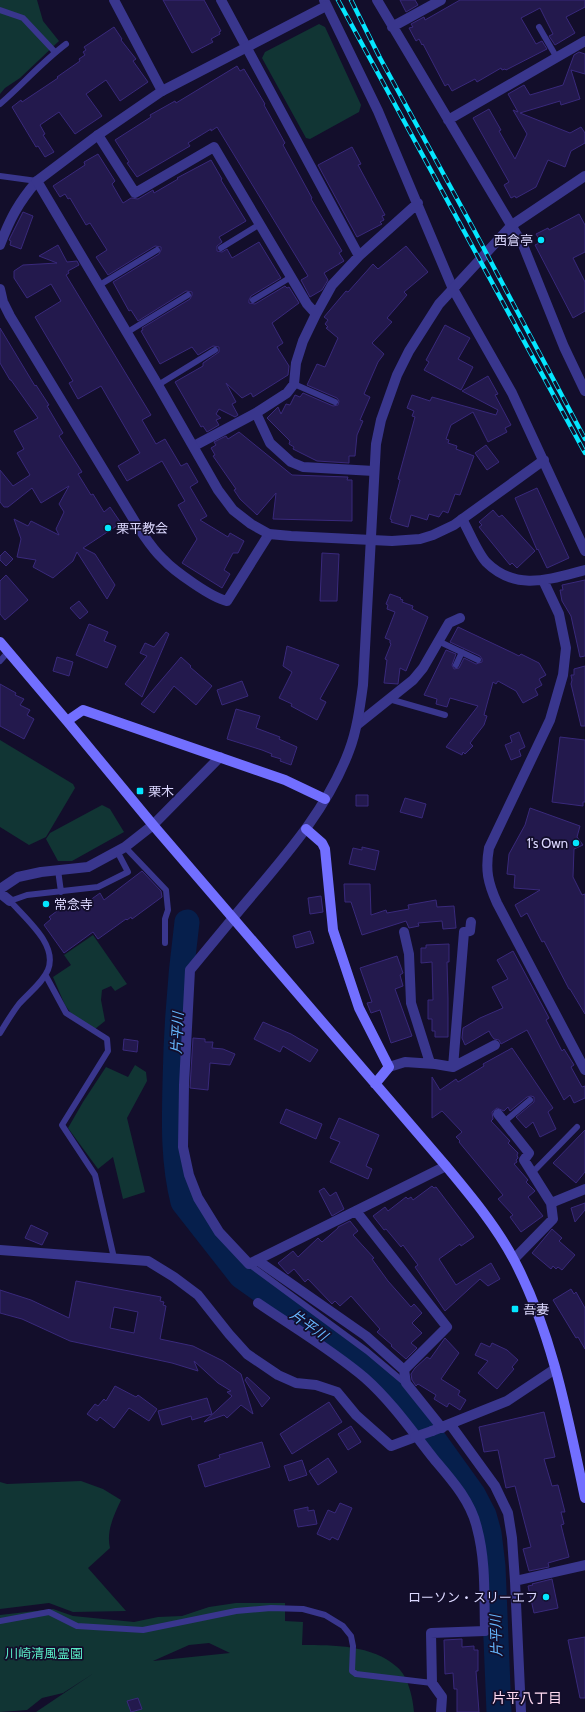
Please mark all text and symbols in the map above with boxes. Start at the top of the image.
place label: 西倉亭 [494,232,533,248]
marker: 西倉亭 [536,235,546,245]
place label: 栗平教会 [116,520,168,536]
marker: 栗平教会 [103,523,113,533]
place label: 栗木 [148,783,174,799]
marker: 栗木 [135,786,145,796]
place label: 1's Own [527,835,568,851]
marker: 1's Own [571,838,581,848]
place label: 常念寺 [54,896,93,912]
marker: 常念寺 [41,899,51,909]
water label: 片平川 [167,1010,187,1054]
place label: 吾妻 [523,1301,549,1317]
marker: 吾妻 [510,1304,520,1314]
water label: 片平川 [287,1305,333,1346]
place label: ローソン・スリーエフ [408,1589,538,1605]
marker: ローソン・スリーエフ [541,1592,551,1602]
water label: 片平川 [486,1613,506,1657]
park label: 川崎清風霊園 [5,1645,83,1661]
district label: 片平八丁目 [492,1689,562,1707]

